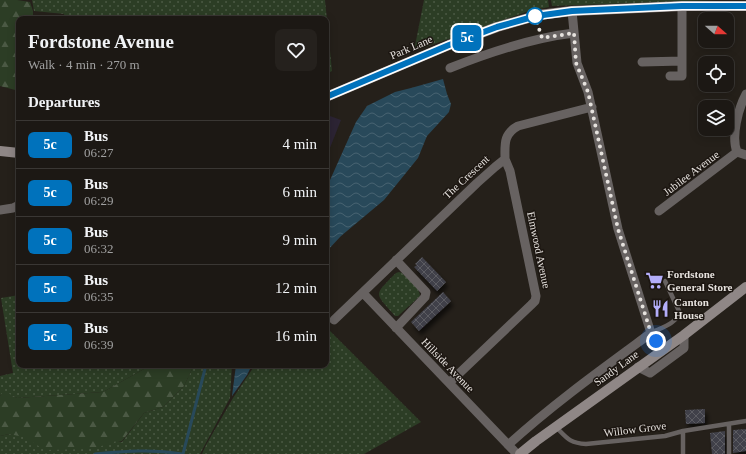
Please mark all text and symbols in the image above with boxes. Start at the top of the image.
unlabelled marker [526,7,544,25]
north arrow [698,12,734,48]
map controls [698,12,734,136]
line badge: 5c [449,25,485,51]
button: heart [275,29,317,71]
text: 5c [460,30,474,45]
text: Fordstone Avenue [28,31,174,52]
street label: Park Lane [388,33,434,61]
button: locate [698,56,734,92]
text: Walk · 4 min · 270 m [28,57,140,72]
text: Departures [28,94,100,110]
button: layers [698,100,734,136]
text: Bus [84,128,108,144]
text: 4 min [282,136,317,152]
text: 5c [43,137,57,152]
text: 06:27 [84,145,114,160]
street label: Jubilee Avenue [661,148,721,198]
street label: The Crescent [441,153,491,201]
text: Bus [84,176,108,192]
text: 6 min [282,184,317,200]
text: 5c [43,185,57,200]
text: 06:29 [84,193,114,208]
street label: Elmwood Avenue [525,210,553,290]
text: Bus [84,224,108,240]
text: 9 min [282,232,317,248]
text: 5c [43,233,57,248]
text: 06:32 [84,241,114,256]
place label: Fordstone General Store [667,268,733,293]
supermarket icon: Fordstone General Store [644,270,664,290]
text: Bus [84,272,108,288]
text: 12 min [275,280,317,296]
text: 5c [43,281,57,296]
text: 06:35 [84,289,114,304]
place label: Canton House [674,296,709,321]
restaurant icon: Canton House [651,298,671,318]
text: Bus [84,320,108,336]
text: 16 min [275,328,317,344]
text: 5c [43,329,57,344]
your location [646,331,666,351]
street label: Hillside Avenue [419,336,477,395]
text: 06:39 [84,337,114,352]
street label: Sandy Lane [591,348,641,388]
street label: Willow Grove [603,419,667,439]

